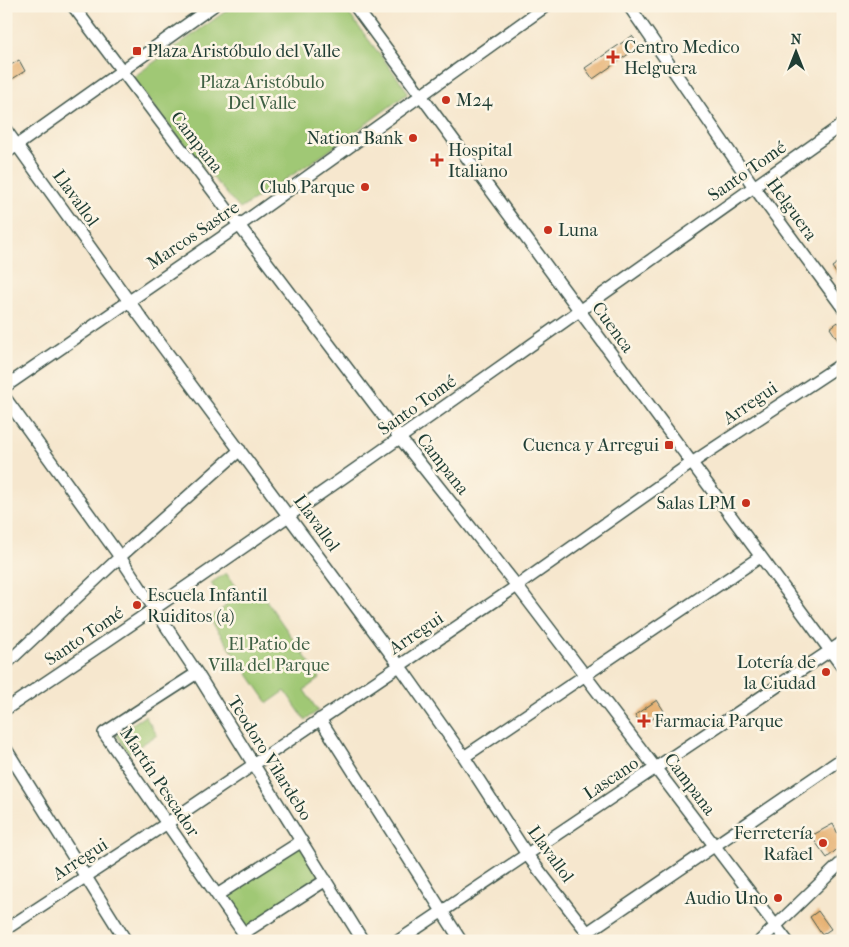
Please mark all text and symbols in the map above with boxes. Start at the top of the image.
north arrow [772,28,822,78]
text: N [791,31,802,48]
place label: Centro Medico Helguera [624,37,740,79]
place label: Plaza Aristóbulo del Valle [147,41,341,62]
marker: Plaza Aristóbulo del Valle [131,45,143,57]
marker: Centro Medico Helguera [606,50,620,64]
park label: Plaza Aristóbulo Del Valle [200,72,324,114]
place label: M24 [456,90,493,111]
marker: M24 [440,94,452,106]
street label: Campana [166,107,228,178]
place label: Nation Bank [307,128,404,149]
marker: Nation Bank [407,132,419,144]
street label: Santo Tomé [704,137,791,206]
place label: Hospital Italiano [448,140,512,182]
marker: Hospital Italiano [430,153,444,167]
street label: Llavallol [48,166,103,231]
street label: Helguera [762,174,822,245]
place label: Club Parque [260,177,355,198]
marker: Club Parque [359,181,371,193]
street label: Marcos Sastre [143,197,244,274]
place label: Luna [558,220,598,241]
marker: Luna [542,224,554,236]
street label: Cuenca [587,298,638,357]
street label: Santo Tomé [374,371,461,440]
street label: Arregui [718,377,782,430]
street label: Campana [412,429,474,500]
place label: Cuenca y Arregui [523,435,660,456]
marker: Cuenca y Arregui [663,439,675,451]
street label: Llavallol [289,491,344,556]
place label: Salas LPM [657,493,736,514]
marker: Salas LPM [740,497,752,509]
place label: Escuela Infantil Ruiditos (a) [147,585,267,627]
marker: Escuela Infantil Ruiditos (a) [131,599,143,611]
street label: Santo Tomé [41,602,128,670]
street label: Arregui [384,607,448,660]
park label: El Patio de Villa del Parque [207,634,330,676]
place label: Lotería de la Ciudad [737,652,816,694]
marker: Lotería de la Ciudad [820,666,832,678]
street label: Teodoro Vilardebo [223,692,316,824]
place label: Farmacia Parque [654,711,783,732]
marker: Farmacia Parque [638,715,650,727]
street label: Martín Pescador [115,724,204,841]
street label: Campana [659,749,720,820]
street label: Lascano [580,752,643,804]
street label: Llavallol [523,822,578,887]
place label: Ferretería Rafael [734,823,814,865]
street label: Arregui [48,834,112,885]
marker: Ferretería Rafael [817,837,829,849]
place label: Audio Uno [684,888,768,909]
marker: Audio Uno [772,892,784,904]

